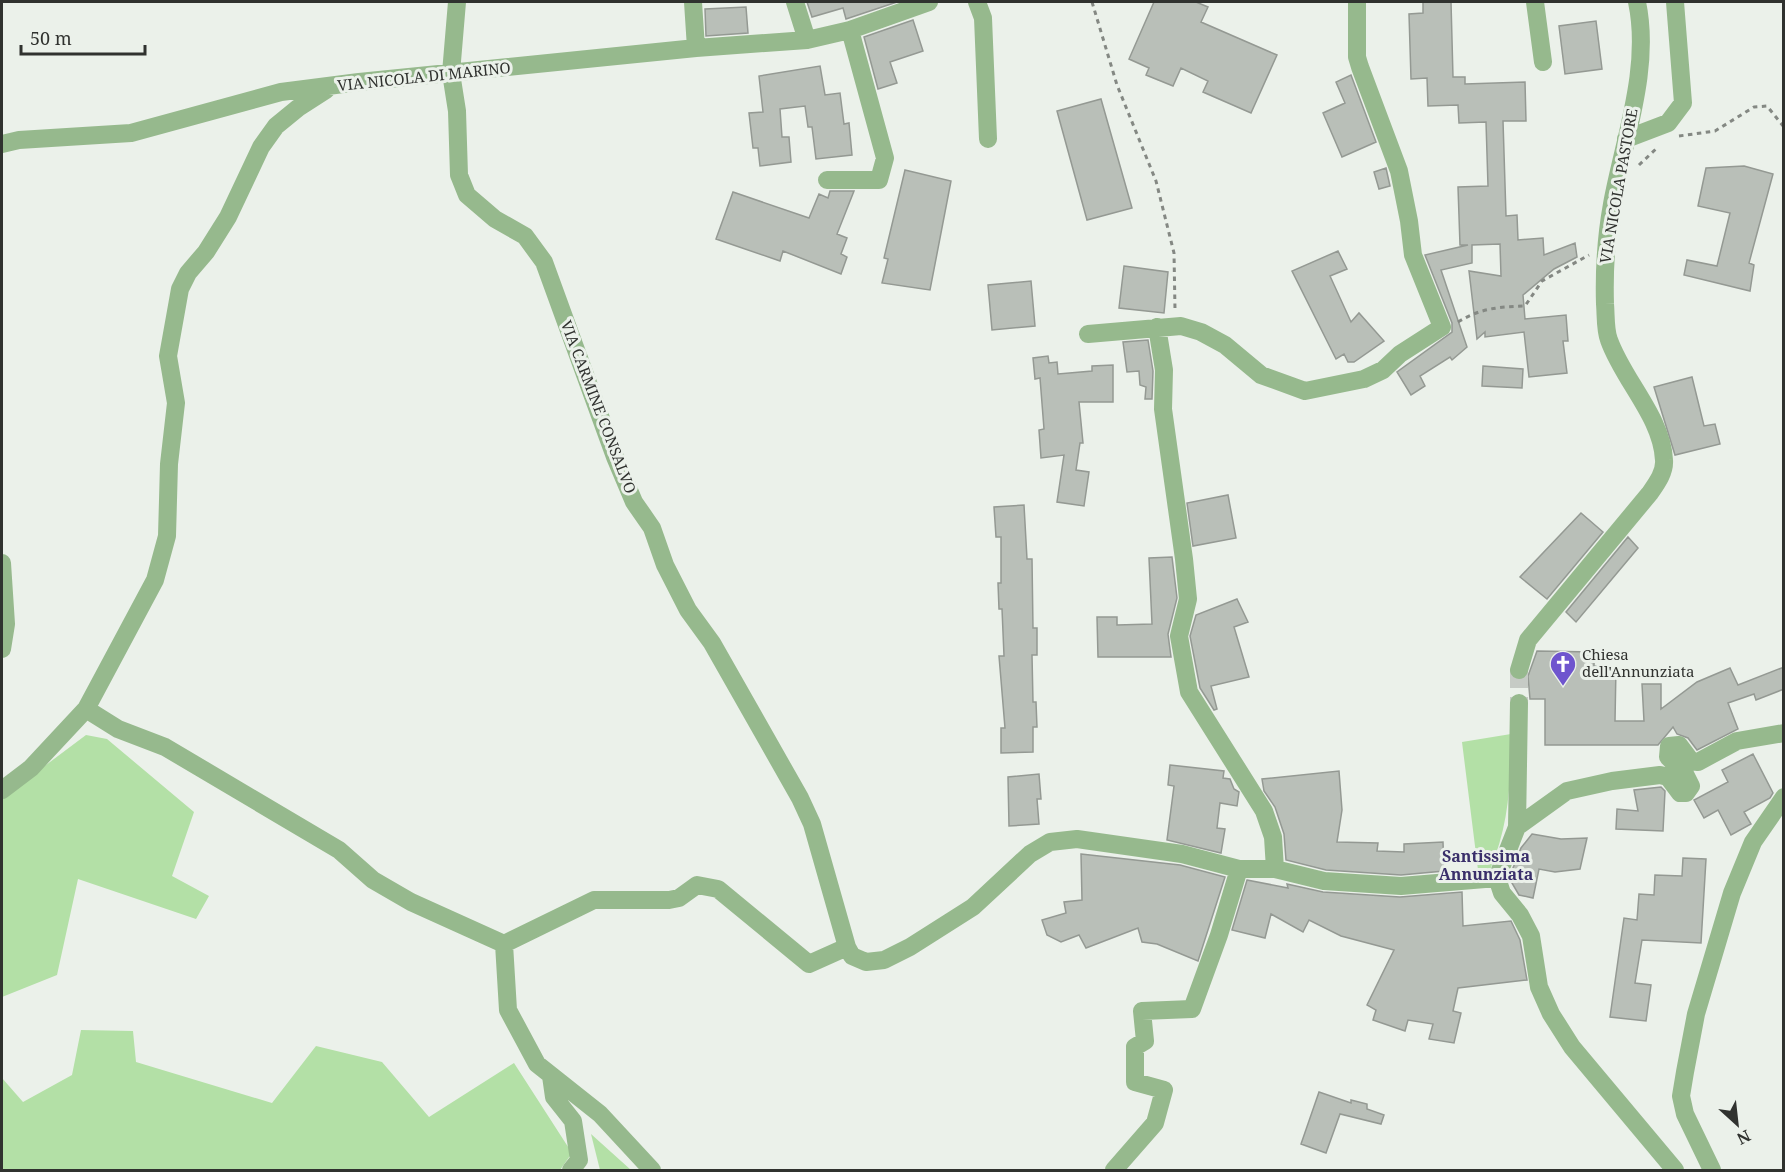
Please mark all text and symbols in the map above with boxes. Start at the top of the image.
scale bar [21,18,146,56]
text: 50 m [30,26,72,50]
street label: VIA NICOLA DI MARINO [336,57,512,95]
street label: VIA NICOLA PASTORE [1595,107,1642,265]
street label: VIA CARMINE CONSALVO [557,317,641,496]
place label: Chiesa dell'Annunziata [1582,644,1694,681]
church icon: Chiesa dell'Annunziata [1548,649,1578,687]
district label: Santissima Annunziata [1439,845,1534,885]
north arrow [1707,1094,1767,1154]
text: N [1733,1125,1754,1150]

